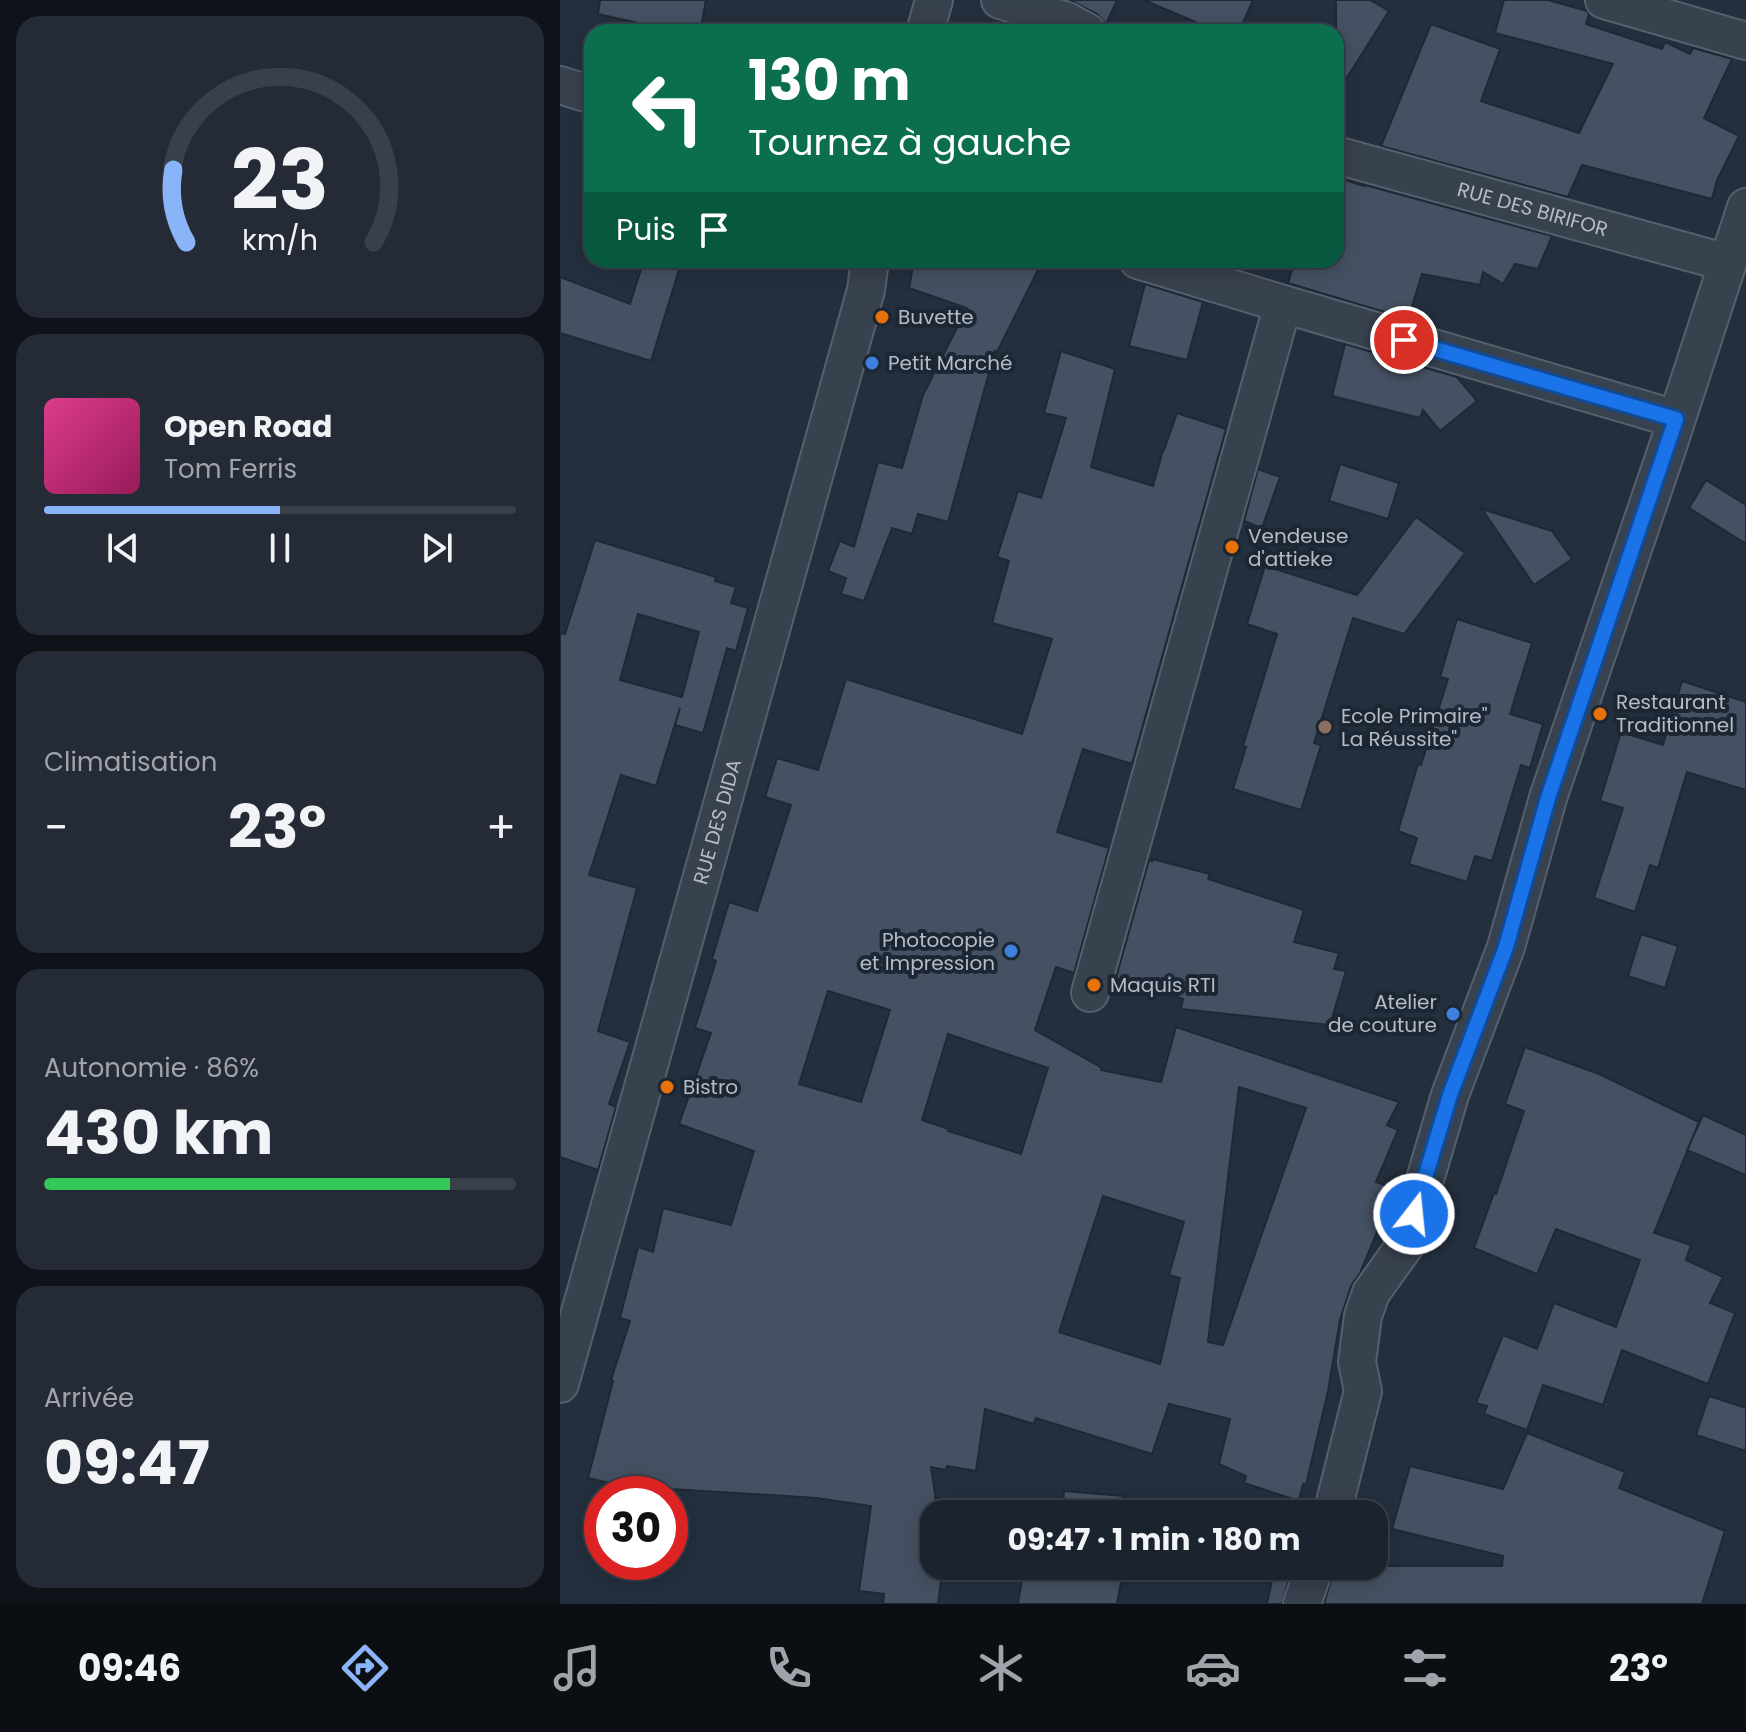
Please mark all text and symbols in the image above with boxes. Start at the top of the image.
text: 130 m [748,41,911,120]
icon: left [616,56,720,160]
text: Tournez à gauche [748,117,1071,168]
text: 23 [231,121,329,237]
street label: RUE DES BIRIFOR [1454,175,1611,243]
text: Puis [616,208,676,251]
icon: arrive [692,208,736,252]
text: km/h [242,220,318,260]
place label: Buvette [898,303,974,331]
pin [1370,306,1438,374]
marker: Buvette [873,308,891,326]
icon: arrive [1382,318,1426,362]
place label: Petit Marché [888,349,1012,377]
marker: Petit Marché [863,354,881,372]
text: Open Road [164,405,332,448]
text: Tom Ferris [164,451,297,487]
place label: Vendeuse d'attieke [1248,522,1348,573]
icon: previous [101,526,145,570]
icon: pause [258,526,302,570]
icon: next [415,526,459,570]
marker: Vendeuse d'attieke [1223,538,1241,556]
place label: Restaurant Traditionnel [1616,688,1734,739]
place label: Ecole Primaire" La Réussite" [1341,702,1488,753]
marker: Restaurant Traditionnel [1591,705,1609,723]
marker: Ecole Primaire" La Réussite" [1316,718,1334,736]
text: Climatisation [44,744,217,780]
street label: RUE DES DIDA [686,755,748,888]
text: 23° [228,785,326,869]
text: − [44,797,68,858]
text: + [486,797,516,858]
place label: Photocopie et Impression [860,926,995,977]
marker: Photocopie et Impression [1002,942,1020,960]
place label: Maquis RTI [1110,971,1216,999]
marker: Maquis RTI [1085,976,1103,994]
place label: Atelier de couture [1328,988,1437,1039]
marker: Atelier de couture [1444,1005,1462,1023]
text: Autonomie · 86% [44,1050,259,1086]
place label: Bistro [683,1073,738,1101]
marker: Bistro [658,1078,676,1096]
text: 430 km [44,1091,273,1175]
position arrow [1372,1172,1456,1256]
text: Arrivée [44,1380,134,1416]
text: 09:47 [44,1421,210,1505]
speed limit sign: 30 [584,1476,688,1580]
text: 09:47 · 1 min · 180 m [1007,1518,1301,1561]
icon: directions [337,1640,393,1696]
icon: music [549,1640,605,1696]
icon: phone [761,1640,817,1696]
icon: climate [973,1640,1029,1696]
icon: car [1185,1640,1241,1696]
icon: filters [1397,1640,1453,1696]
text: 09:46 [78,1643,181,1694]
text: 23° [1609,1643,1668,1694]

